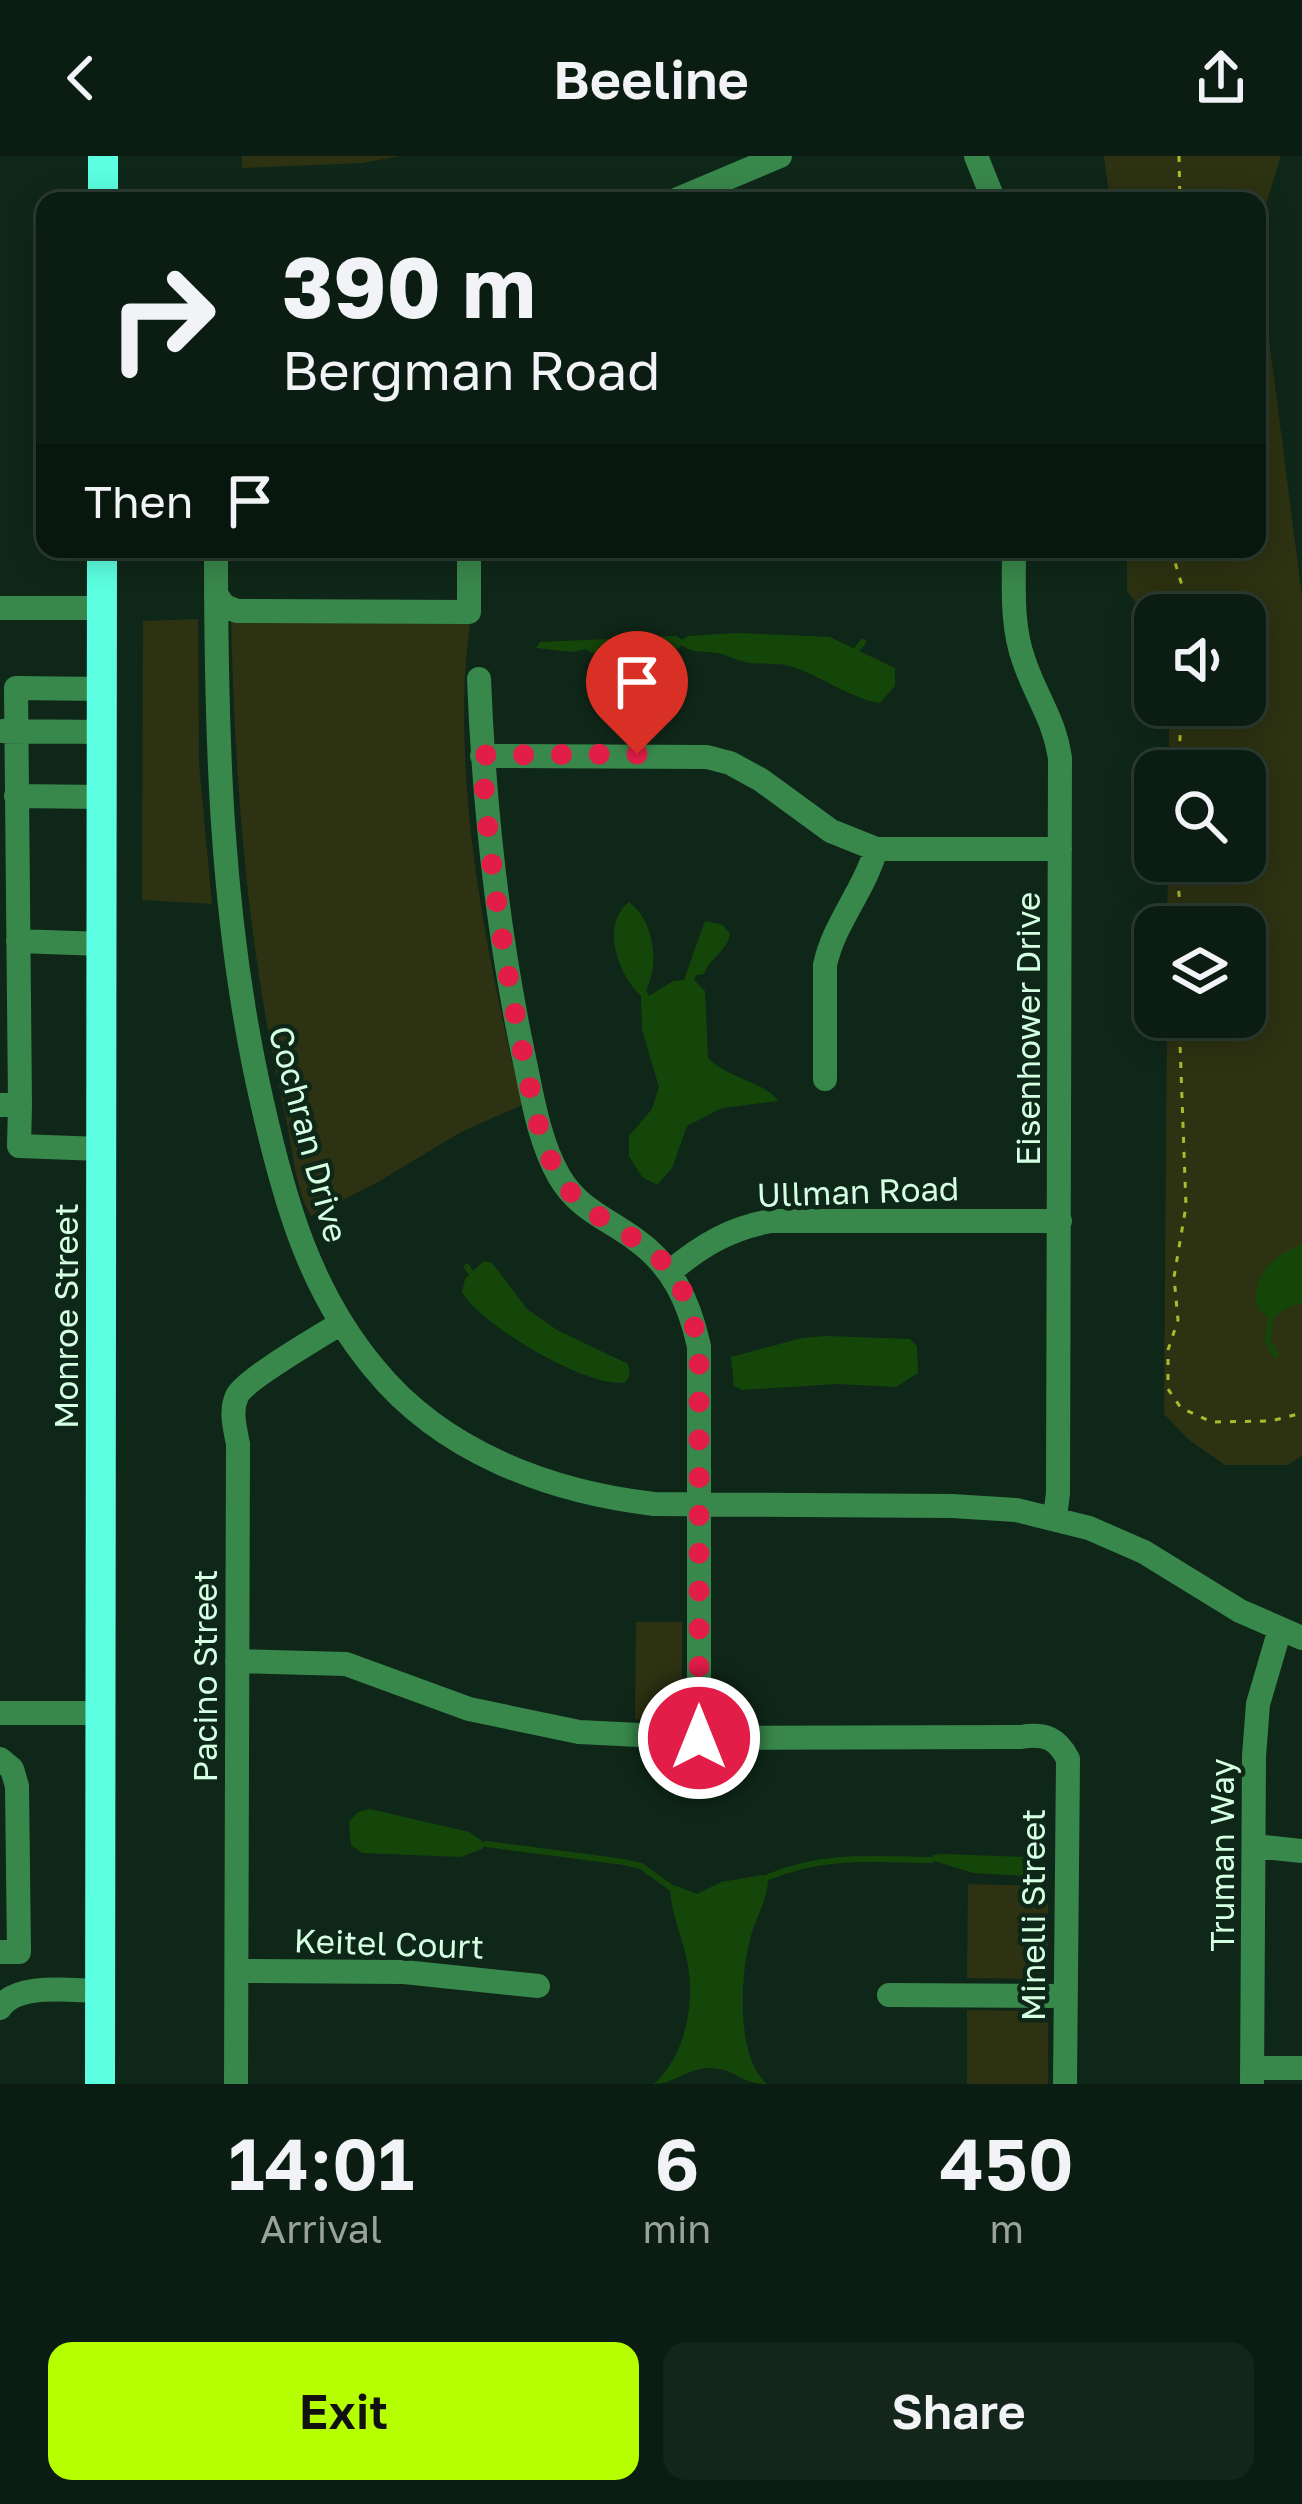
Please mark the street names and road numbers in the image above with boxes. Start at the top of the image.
street label: Eisenhower Drive [1008,892,1047,1166]
street label: Cochran Drive [261,1022,357,1246]
street label: Ullman Road [756,1168,960,1214]
street label: Monroe Street [46,1203,85,1429]
street label: Pacino Street [185,1570,224,1782]
street label: Truman Way [1202,1758,1241,1952]
street label: Minelli Street [1013,1809,1052,2021]
street label: Keitel Court [293,1920,485,1966]

